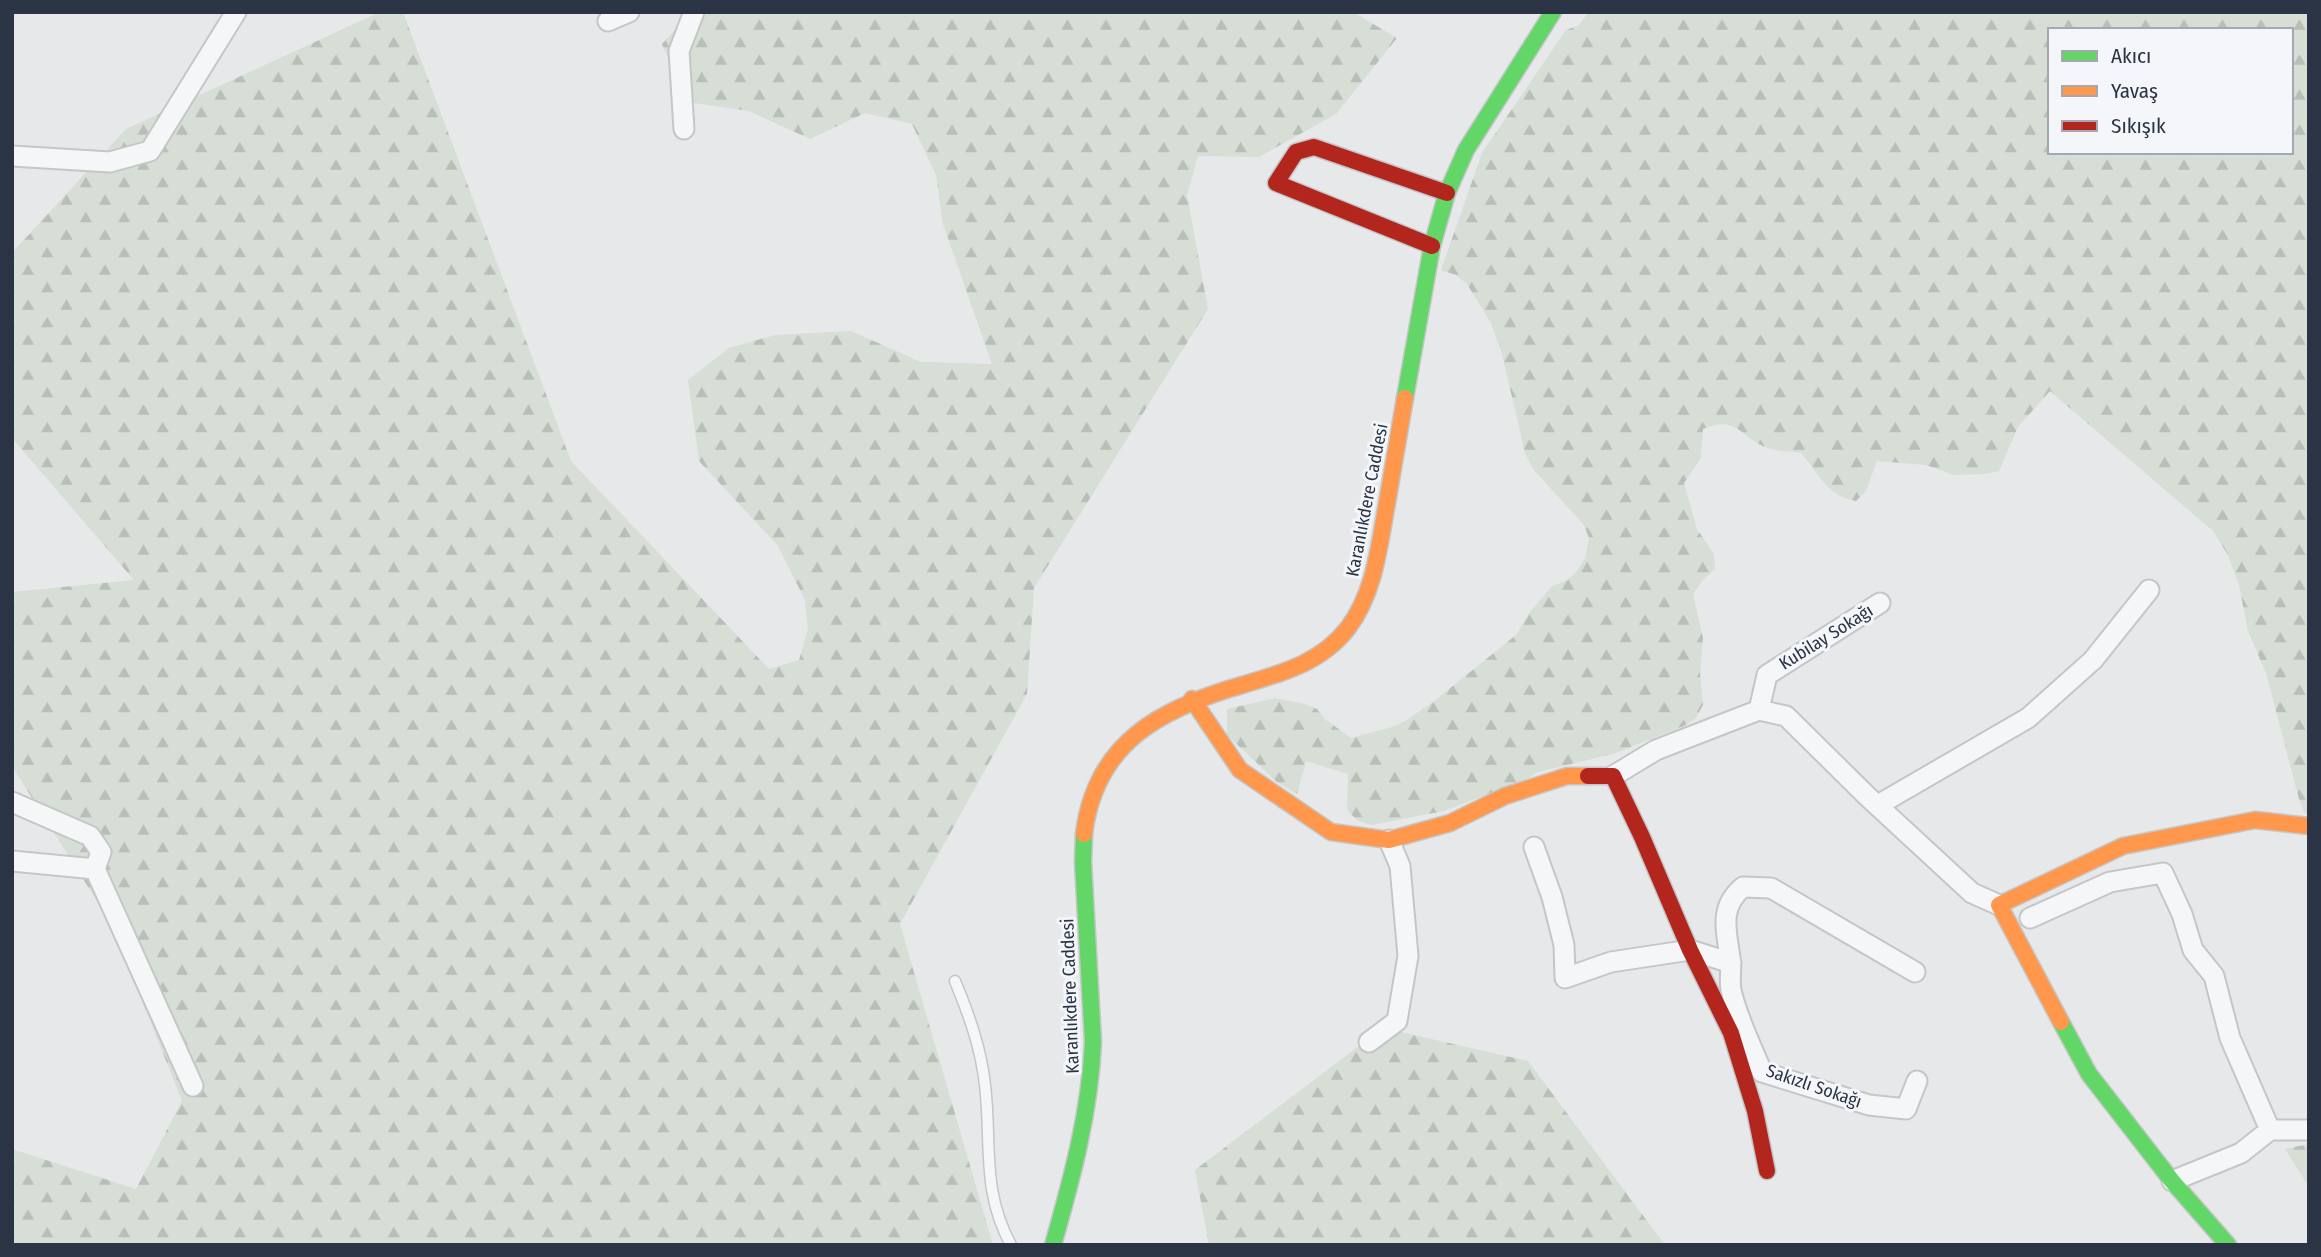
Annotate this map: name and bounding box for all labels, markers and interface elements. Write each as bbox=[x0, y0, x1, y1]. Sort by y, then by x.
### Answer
legend bbox=[2048, 28, 2293, 154]
text: Akıcı bbox=[2111, 43, 2151, 69]
text: Yavaş bbox=[2111, 78, 2158, 104]
text: Sıkışık bbox=[2111, 113, 2166, 139]
street label: Karanlıkdere Caddesi bbox=[1341, 422, 1393, 578]
street label: Kubilay Sokağı bbox=[1775, 599, 1877, 675]
street label: Karanlıkdere Caddesi bbox=[1056, 918, 1084, 1074]
street label: Sakızlı Sokağı bbox=[1763, 1059, 1865, 1113]

